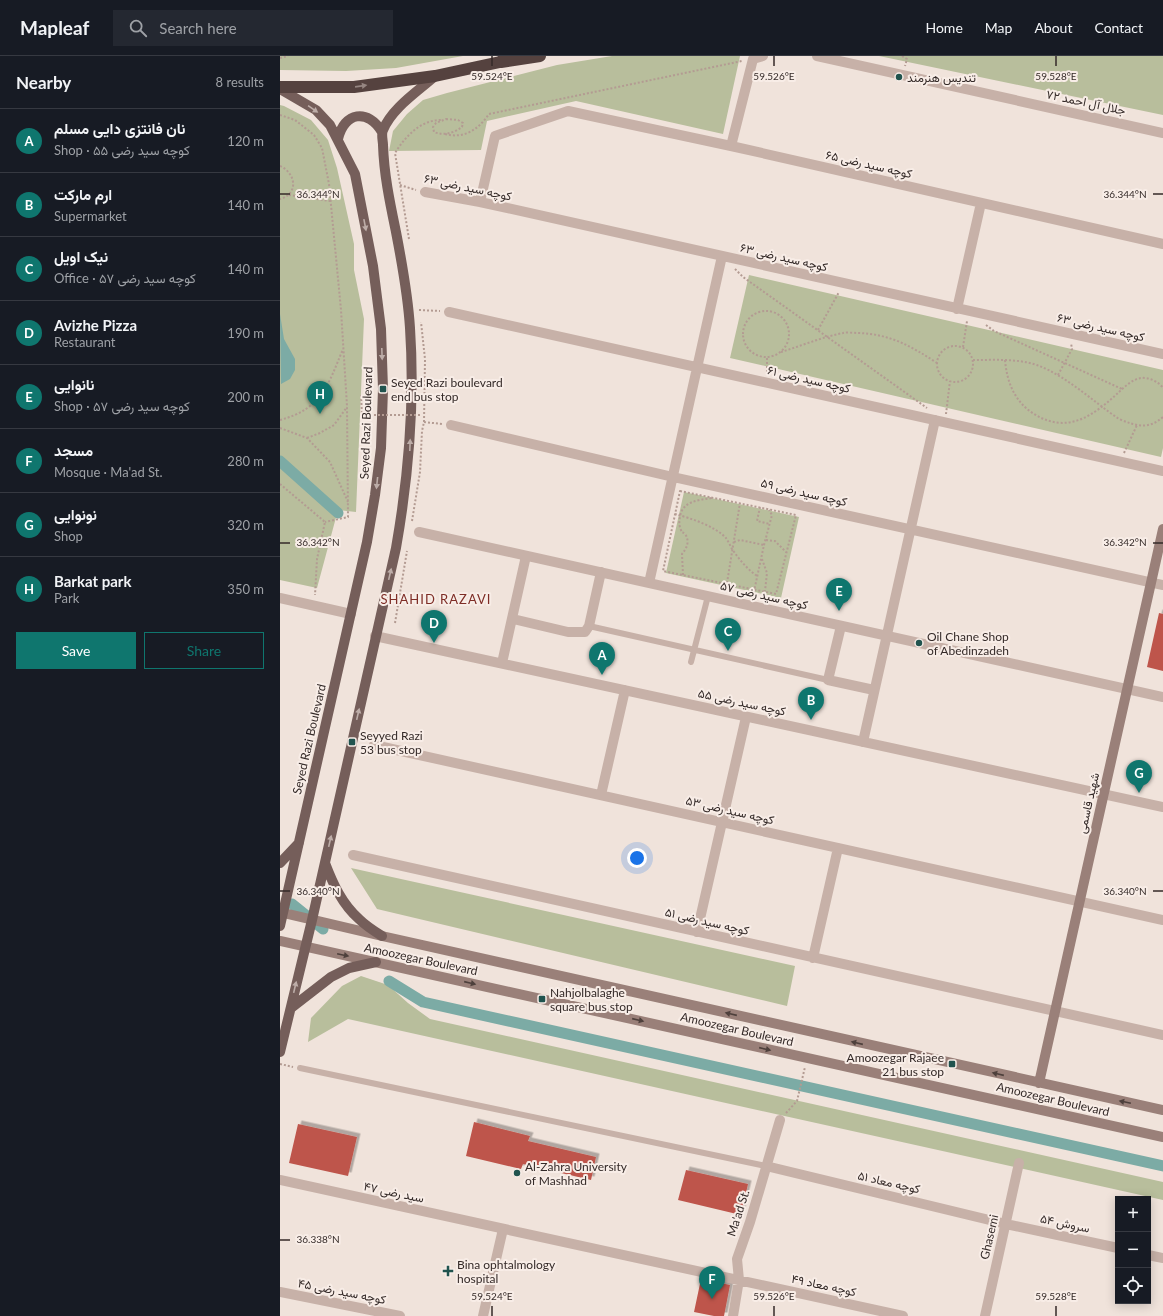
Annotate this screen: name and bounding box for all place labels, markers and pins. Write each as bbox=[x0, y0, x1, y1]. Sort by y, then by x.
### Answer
place label: تندیس هنرمند bbox=[907, 70, 976, 86]
marker: تندیس هنرمند bbox=[894, 72, 904, 82]
place label: Seyed Razi boulevard end bus stop bbox=[391, 375, 503, 404]
pin: H bbox=[307, 381, 333, 414]
marker: Seyed Razi boulevard end bus stop bbox=[378, 384, 388, 394]
pin: E bbox=[826, 578, 852, 611]
pin: D bbox=[421, 610, 447, 643]
pin: C bbox=[715, 618, 741, 651]
place label: Oil Chane Shop of Abedinzadeh bbox=[927, 629, 1009, 658]
marker: Oil Chane Shop of Abedinzadeh bbox=[914, 638, 924, 648]
pin: A bbox=[589, 642, 615, 675]
pin: B bbox=[798, 687, 824, 720]
place label: Seyyed Razi 53 bus stop bbox=[360, 728, 423, 757]
marker: Seyyed Razi 53 bus stop bbox=[347, 737, 357, 747]
pin: G bbox=[1126, 760, 1152, 793]
place label: Nahjolbalaghe square bus stop bbox=[550, 985, 633, 1014]
marker: Nahjolbalaghe square bus stop bbox=[537, 994, 547, 1004]
place label: Amoozegar Rajaee 21 bus stop bbox=[847, 1050, 944, 1079]
marker: Amoozegar Rajaee 21 bus stop bbox=[947, 1059, 957, 1069]
place label: Al-Zahra University of Mashhad bbox=[525, 1159, 628, 1188]
marker: Al-Zahra University of Mashhad bbox=[512, 1168, 522, 1178]
place label: Bina ophtalmology hospital bbox=[457, 1257, 556, 1286]
marker: Bina ophtalmology hospital bbox=[442, 1265, 454, 1277]
pin: F bbox=[699, 1266, 725, 1299]

